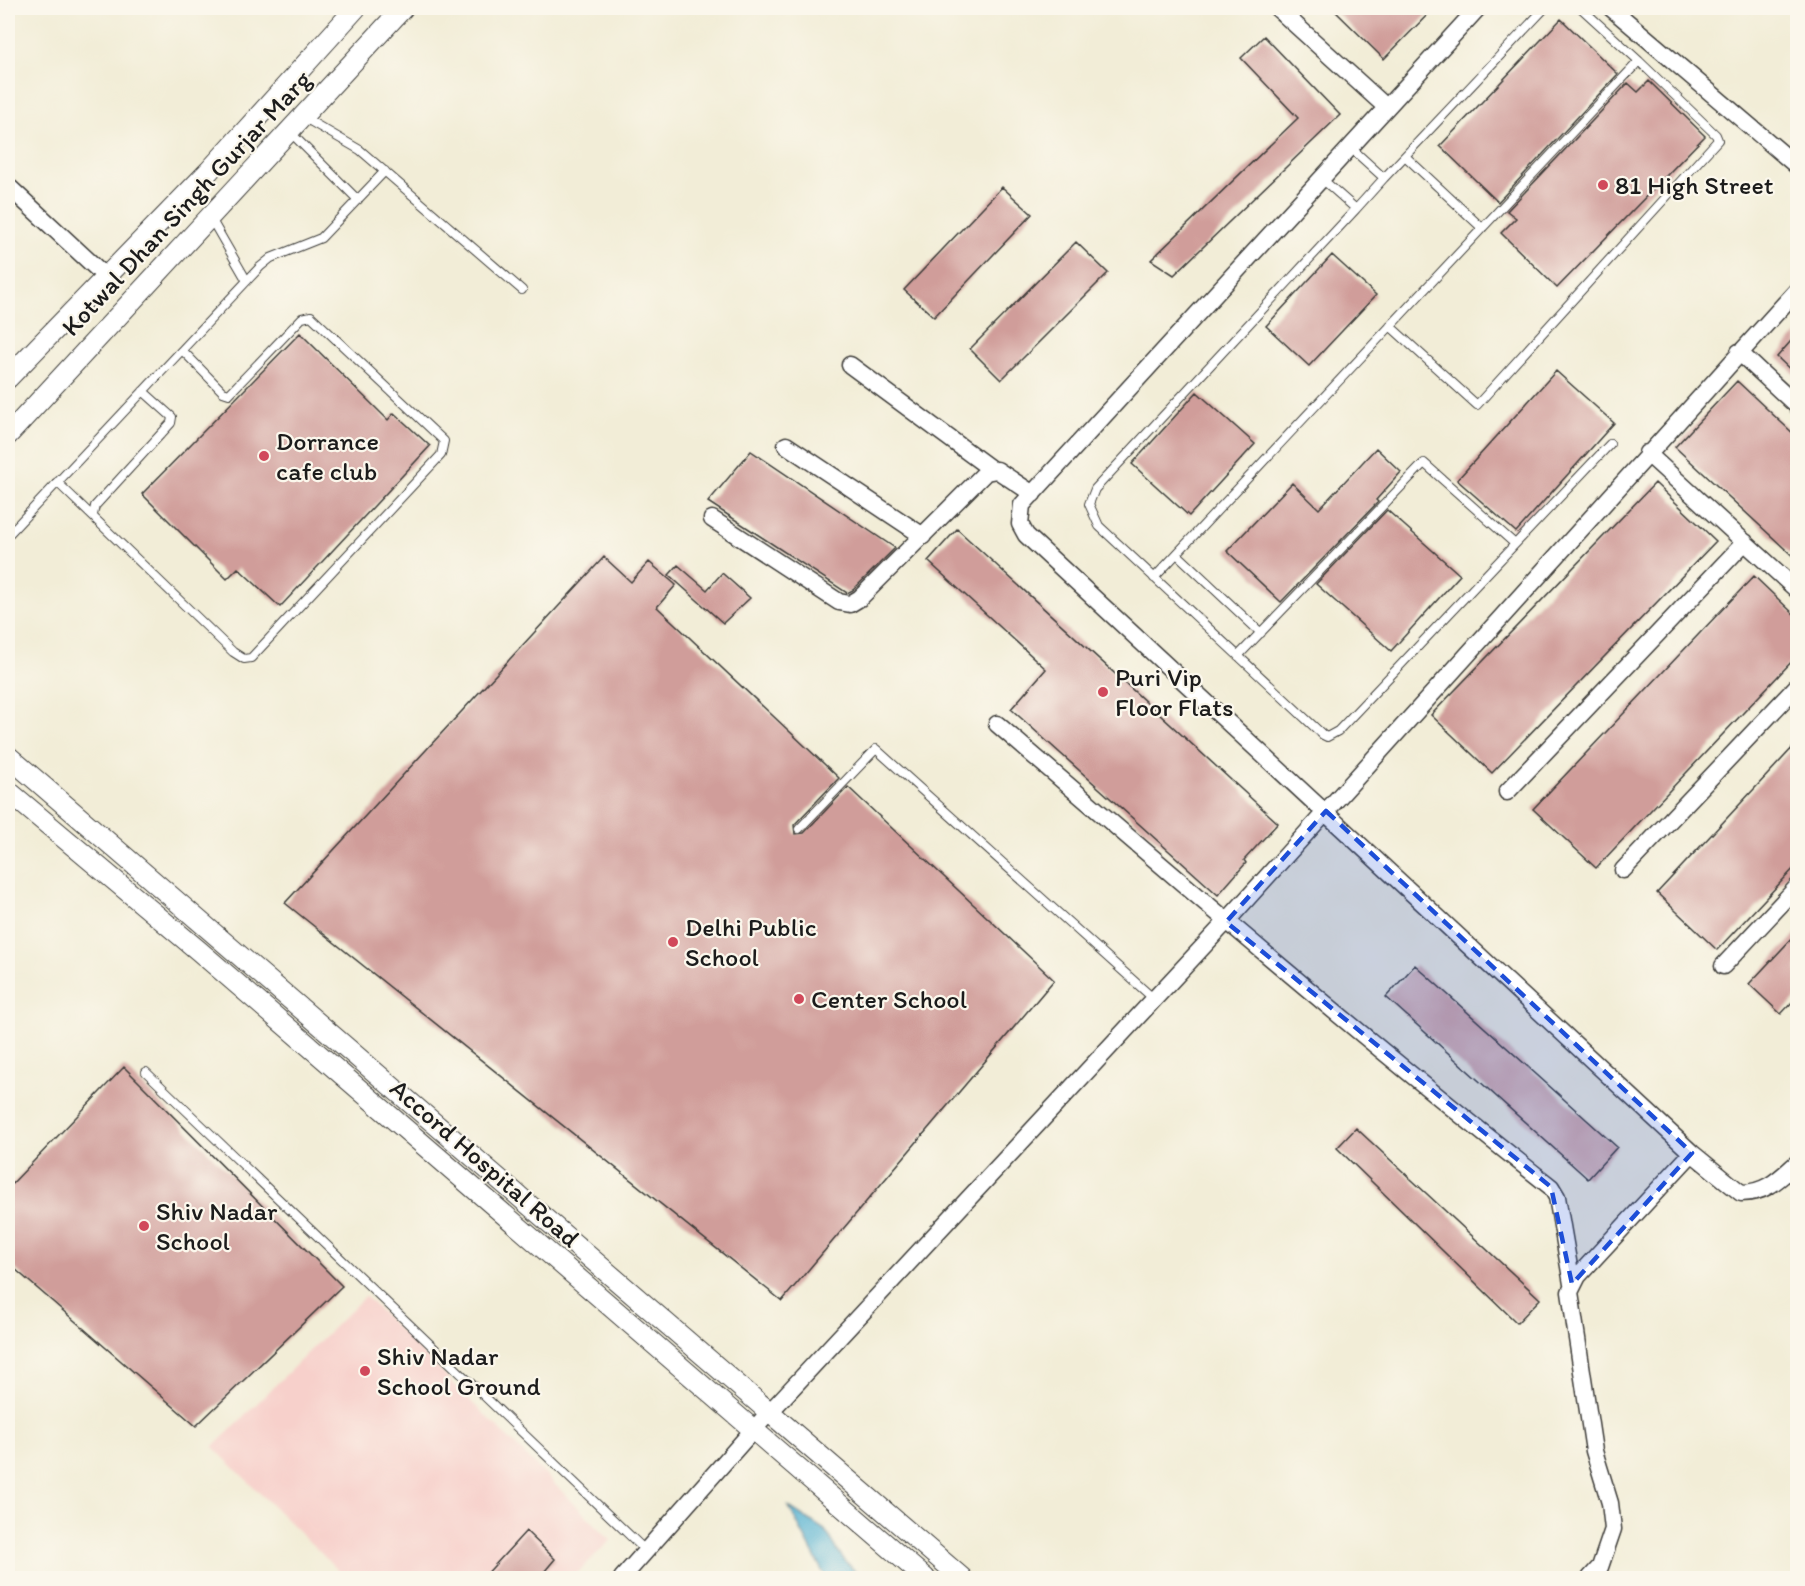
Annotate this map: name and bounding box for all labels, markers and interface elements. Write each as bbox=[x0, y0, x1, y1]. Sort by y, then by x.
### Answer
street label: Kotwal Dhan Singh Gurjar Marg bbox=[54, 63, 318, 343]
place label: 81 High Street bbox=[1615, 169, 1774, 201]
marker: 81 High Street bbox=[1596, 178, 1610, 192]
place label: Dorrance cafe club bbox=[276, 425, 379, 487]
marker: Dorrance cafe club bbox=[257, 449, 271, 463]
place label: Puri Vip Floor Flats bbox=[1115, 661, 1234, 723]
marker: Puri Vip Floor Flats bbox=[1096, 685, 1110, 699]
place label: Delhi Public School bbox=[685, 911, 817, 973]
marker: Delhi Public School bbox=[666, 935, 680, 949]
place label: Center School bbox=[811, 983, 967, 1015]
marker: Center School bbox=[792, 992, 806, 1006]
street label: Accord Hospital Road bbox=[384, 1072, 586, 1254]
place label: Shiv Nadar School bbox=[156, 1195, 278, 1257]
marker: Shiv Nadar School bbox=[137, 1219, 151, 1233]
place label: Shiv Nadar School Ground bbox=[377, 1340, 541, 1402]
marker: Shiv Nadar School Ground bbox=[358, 1364, 372, 1378]

